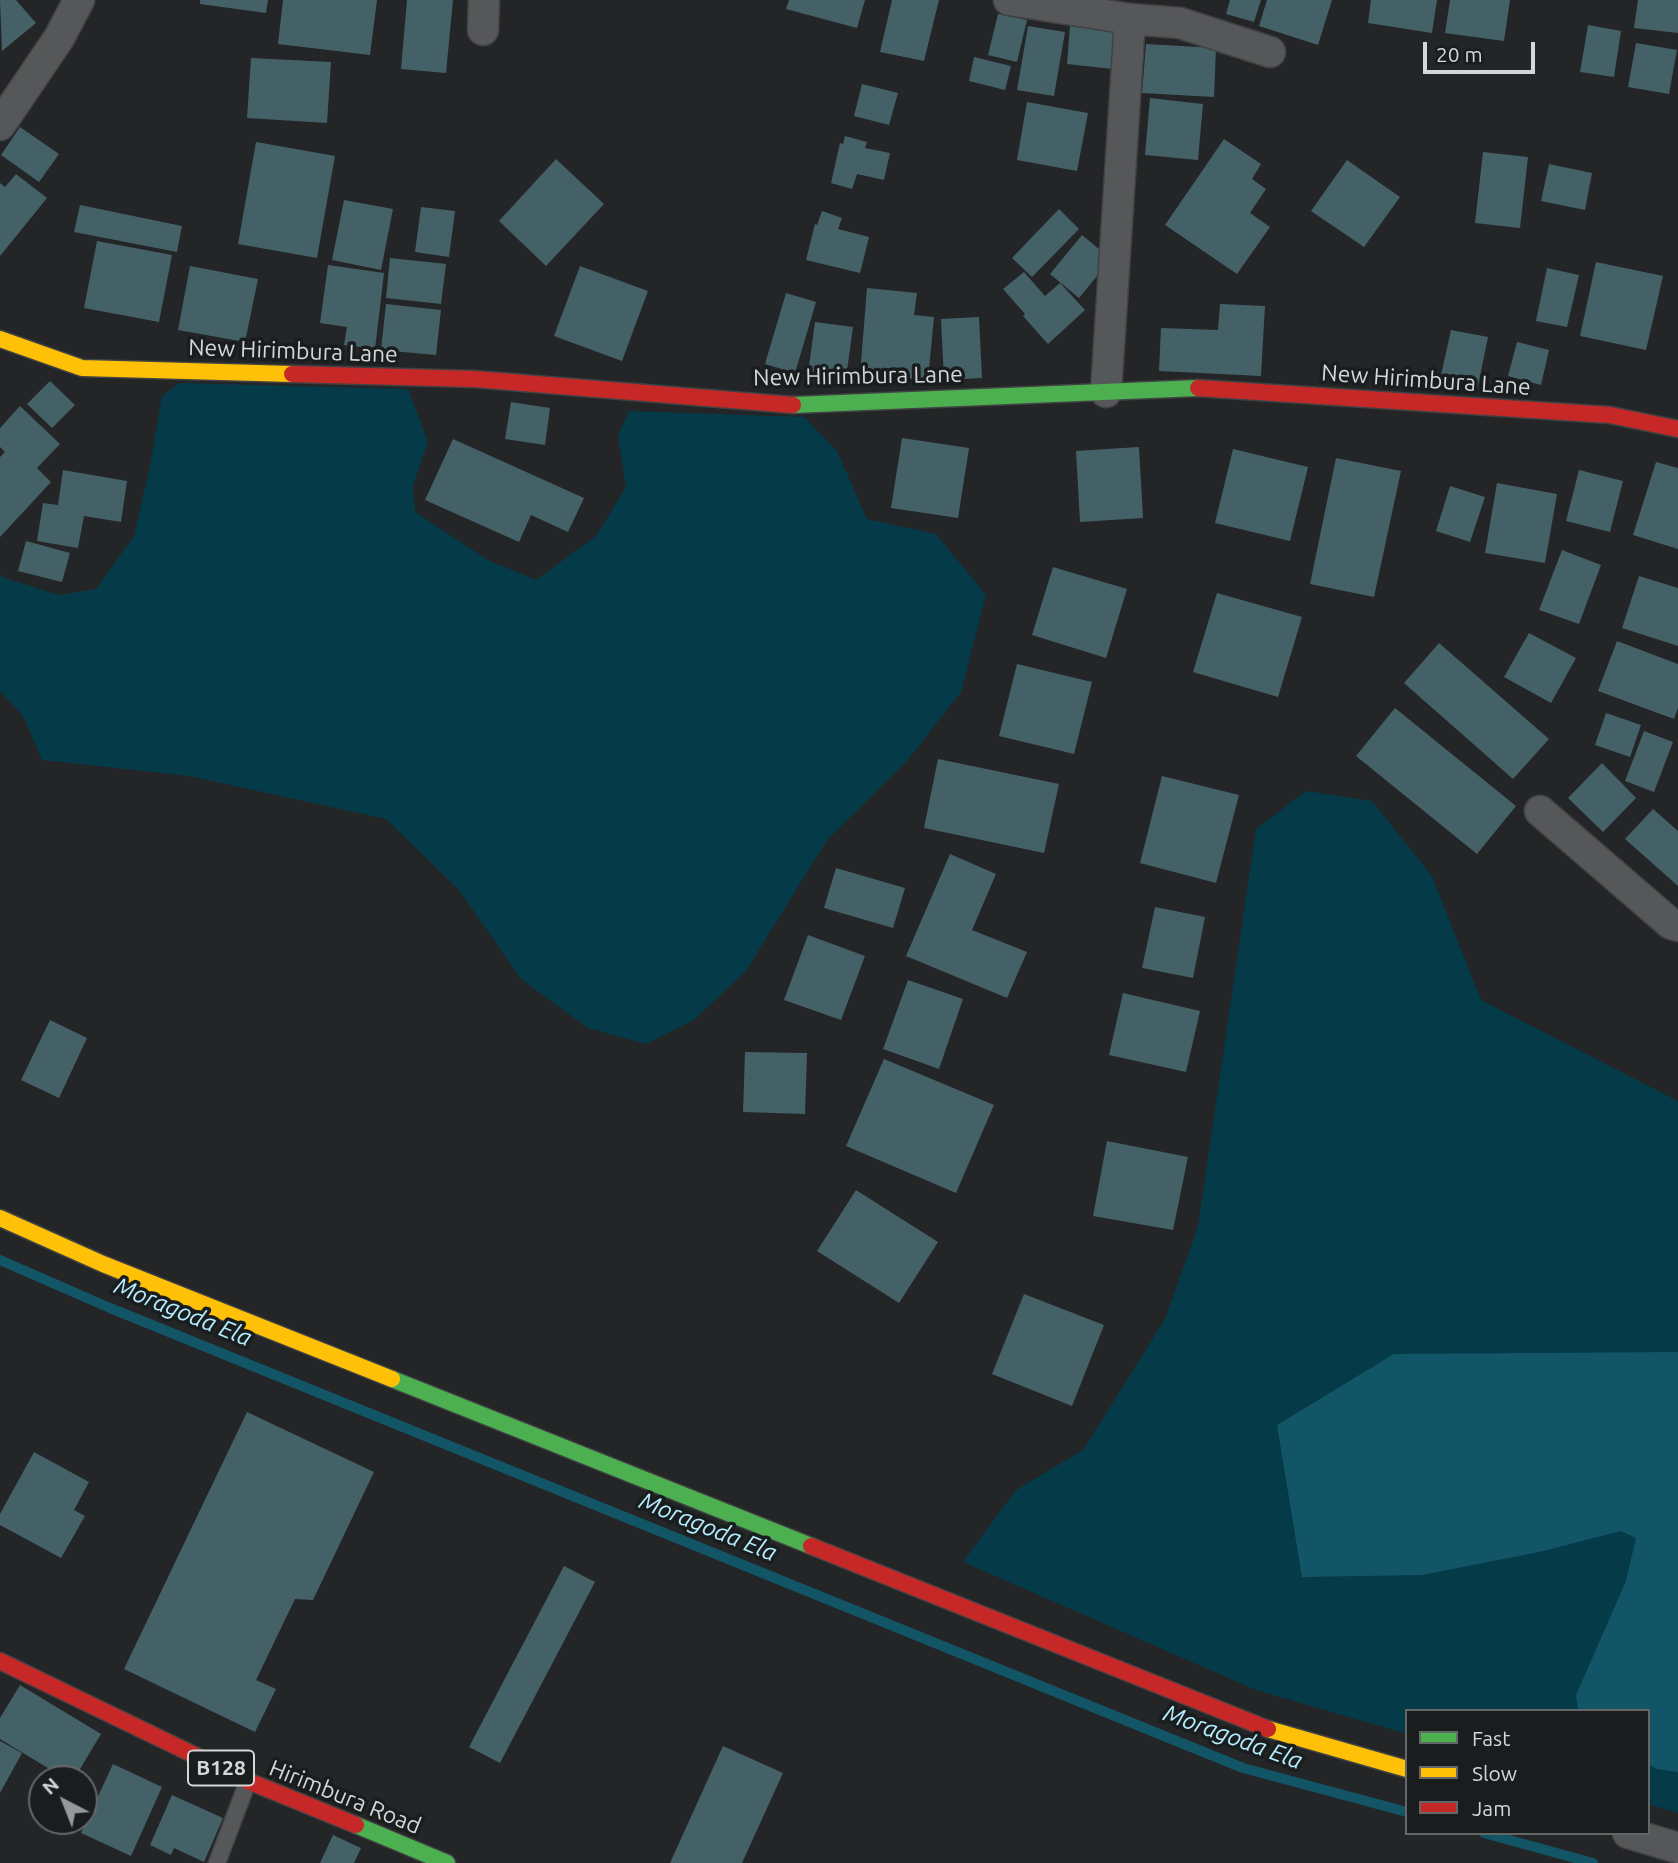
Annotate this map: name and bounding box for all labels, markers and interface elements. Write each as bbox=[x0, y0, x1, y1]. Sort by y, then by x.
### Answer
scale bar bbox=[1426, 28, 1538, 72]
text: 20 m bbox=[1436, 42, 1483, 66]
street label: New Hirimbura Lane bbox=[188, 334, 398, 368]
street label: New Hirimbura Lane bbox=[1320, 359, 1532, 401]
street label: New Hirimbura Lane bbox=[753, 360, 963, 392]
water label: Moragoda Ela bbox=[110, 1271, 256, 1353]
water label: Moragoda Ela bbox=[635, 1486, 781, 1568]
water label: Moragoda Ela bbox=[1160, 1699, 1306, 1775]
legend bbox=[1405, 1709, 1650, 1835]
text: Fast bbox=[1472, 1726, 1510, 1750]
road number: B128 bbox=[188, 1750, 254, 1786]
street label: Hirimbura Road bbox=[265, 1754, 425, 1840]
text: Slow bbox=[1472, 1761, 1517, 1785]
north arrow bbox=[28, 1765, 98, 1835]
text: N bbox=[38, 1773, 63, 1799]
text: Jam bbox=[1472, 1796, 1511, 1820]

